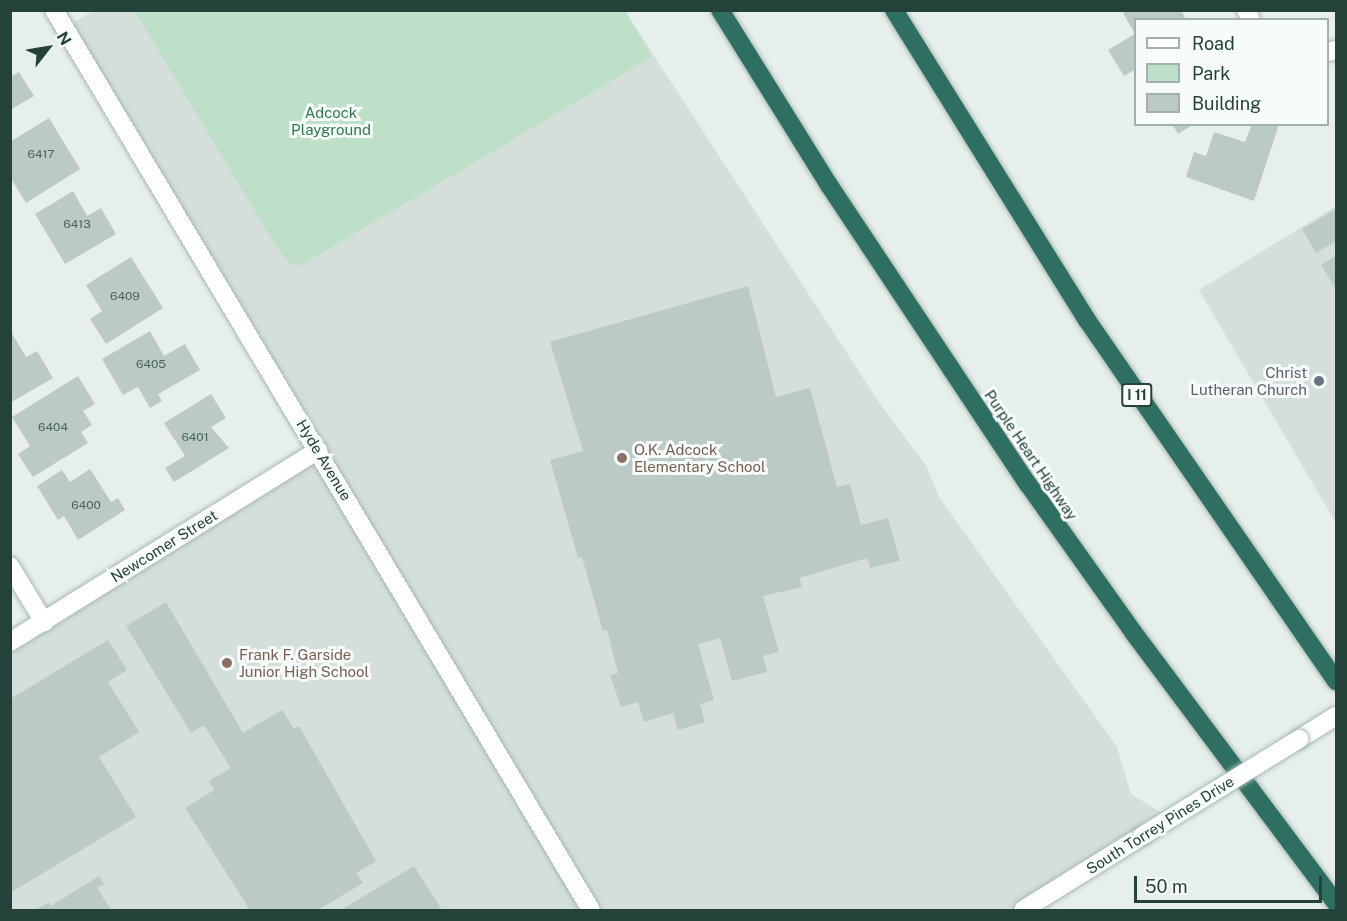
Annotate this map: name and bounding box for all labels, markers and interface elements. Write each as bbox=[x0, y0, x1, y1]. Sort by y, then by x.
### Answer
north arrow bbox=[18, 18, 78, 78]
legend bbox=[1134, 18, 1329, 126]
text: N bbox=[52, 28, 75, 49]
text: Road bbox=[1192, 33, 1235, 54]
text: Park bbox=[1192, 63, 1230, 84]
text: Building bbox=[1192, 93, 1261, 114]
park label: Adcock Playground bbox=[291, 103, 371, 138]
house number: 6417 bbox=[27, 148, 55, 162]
house number: 6413 bbox=[63, 218, 91, 232]
house number: 6409 bbox=[110, 290, 140, 304]
house number: 6405 bbox=[136, 358, 166, 372]
place label: Christ Lutheran Church bbox=[1190, 363, 1307, 398]
marker: Christ Lutheran Church bbox=[1312, 374, 1326, 388]
road number: I 11 bbox=[1120, 384, 1154, 406]
street label: Purple Heart Highway bbox=[981, 386, 1081, 524]
street label: Hyde Avenue bbox=[293, 416, 355, 504]
house number: 6404 bbox=[38, 421, 68, 435]
house number: 6401 bbox=[181, 431, 209, 445]
place label: O.K. Adcock Elementary School bbox=[634, 440, 766, 475]
marker: O.K. Adcock Elementary School bbox=[615, 451, 629, 465]
house number: 6400 bbox=[71, 499, 101, 513]
street label: Newcomer Street bbox=[107, 506, 221, 586]
place label: Frank F. Garside Junior High School bbox=[239, 645, 369, 680]
marker: Frank F. Garside Junior High School bbox=[220, 656, 234, 670]
street label: South Torrey Pines Drive bbox=[1083, 772, 1237, 878]
scale bar bbox=[1137, 864, 1324, 902]
text: 50 m bbox=[1145, 876, 1188, 897]

